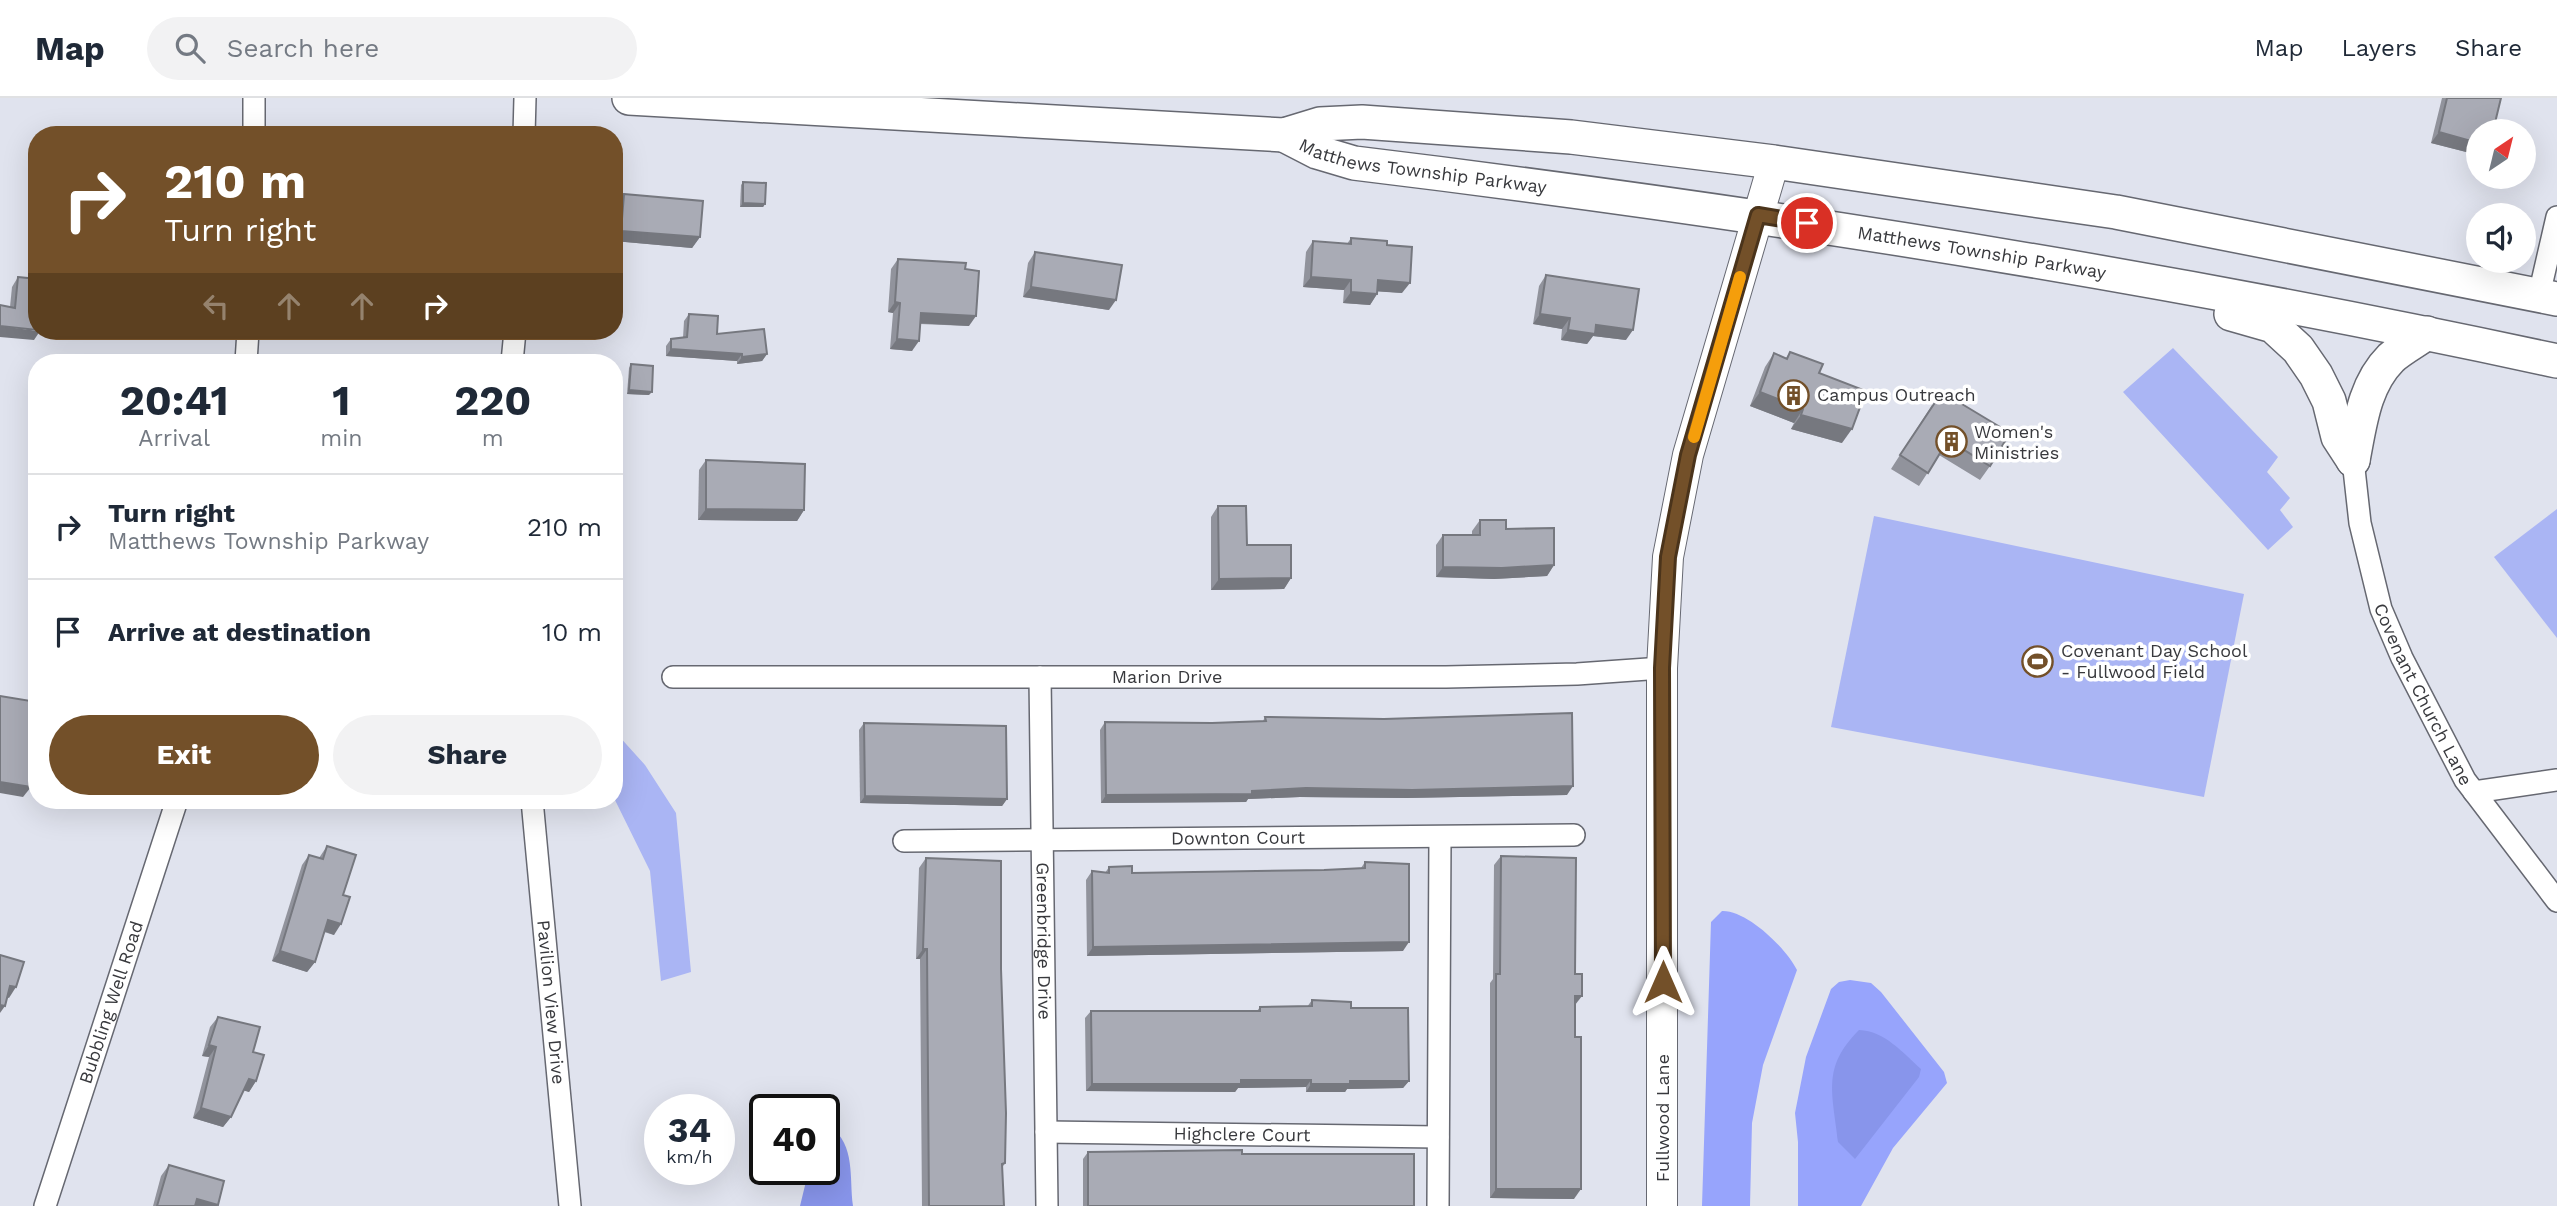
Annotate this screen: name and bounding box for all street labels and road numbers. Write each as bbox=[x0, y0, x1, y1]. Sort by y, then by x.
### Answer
street label: Matthews Township Parkway bbox=[1296, 134, 1549, 197]
street label: Matthews Township Parkway bbox=[1856, 221, 2109, 283]
street label: Covenant Church Lane bbox=[2370, 600, 2477, 789]
street label: Marion Drive bbox=[1112, 666, 1222, 687]
street label: Downton Court bbox=[1171, 826, 1305, 849]
street label: Greenbridge Drive bbox=[1032, 862, 1056, 1020]
street label: Bubbling Well Road bbox=[74, 918, 147, 1086]
street label: Pavilion View Drive bbox=[533, 919, 570, 1085]
street label: Fullwood Lane bbox=[1652, 1054, 1673, 1182]
street label: Highclere Court bbox=[1173, 1123, 1311, 1145]

